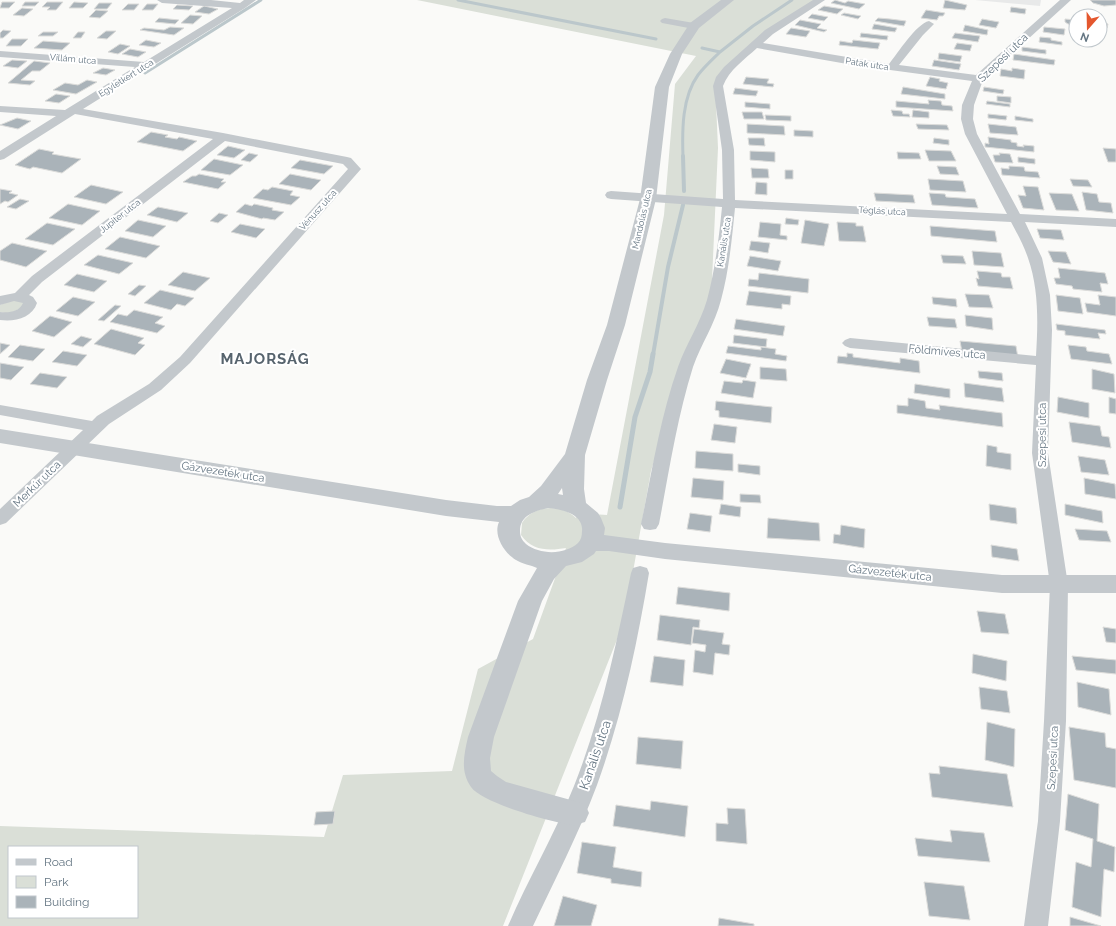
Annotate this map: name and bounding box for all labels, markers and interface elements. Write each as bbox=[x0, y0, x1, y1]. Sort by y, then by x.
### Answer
north arrow bbox=[1068, 8, 1108, 48]
text: N bbox=[1079, 29, 1091, 44]
street label: Szepesi utca bbox=[975, 31, 1031, 85]
street label: Villám utca bbox=[49, 52, 97, 66]
street label: Patak utca bbox=[845, 56, 889, 72]
street label: Egyletkert utca bbox=[97, 57, 155, 99]
street label: Vénusz utca bbox=[297, 188, 339, 232]
street label: Mandolás utca bbox=[630, 188, 654, 250]
street label: Jupiter utca bbox=[98, 197, 142, 235]
street label: Téglás utca bbox=[858, 205, 906, 217]
street label: Kanális utca bbox=[715, 216, 733, 267]
street label: Földmíves utca bbox=[908, 342, 986, 362]
district label: MAJORSÁG bbox=[220, 350, 310, 368]
street label: Szepesi utca bbox=[1036, 403, 1049, 467]
street label: Merkúr utca bbox=[11, 458, 63, 510]
street label: Gázvezeték utca bbox=[181, 459, 265, 485]
street label: Gázvezeték utca bbox=[848, 562, 932, 584]
street label: Kanális utca bbox=[576, 718, 614, 792]
street label: Szepesi utca bbox=[1045, 726, 1061, 790]
legend bbox=[8, 846, 138, 918]
text: Road bbox=[44, 855, 73, 869]
text: Park bbox=[44, 875, 69, 889]
text: Building bbox=[44, 895, 90, 909]

